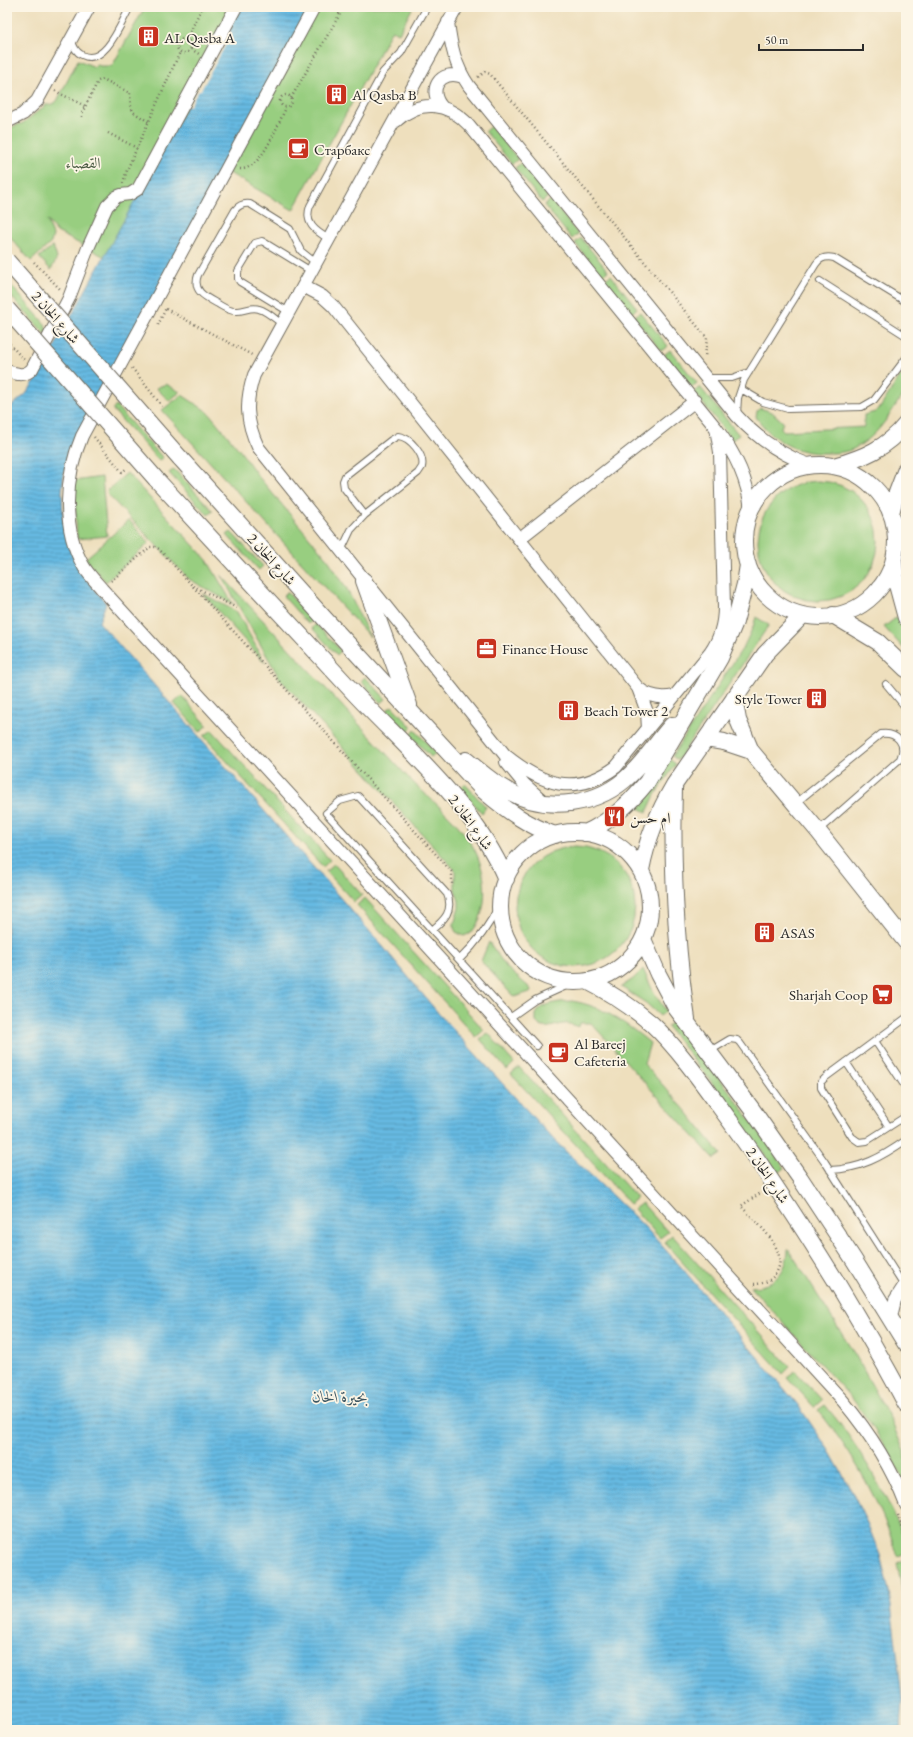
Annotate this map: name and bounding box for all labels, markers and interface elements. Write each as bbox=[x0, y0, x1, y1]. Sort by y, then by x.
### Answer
building icon: AL Qasba A bbox=[135, 24, 161, 50]
scale bar bbox=[759, 26, 863, 52]
place label: AL Qasba A bbox=[163, 28, 236, 47]
text: 50 m bbox=[765, 32, 789, 48]
building icon: Al Qasba B bbox=[323, 81, 349, 107]
place label: Al Qasba B bbox=[351, 85, 417, 104]
cafe icon: Старбакс bbox=[285, 136, 311, 162]
place label: Старбакс bbox=[314, 140, 370, 159]
park label: القصباء bbox=[65, 153, 101, 172]
street label: شارع الخان 2 bbox=[25, 287, 84, 350]
street label: شارع الخان 2 bbox=[241, 529, 300, 592]
office icon: Finance House bbox=[473, 635, 499, 661]
place label: Finance House bbox=[502, 639, 588, 658]
building icon: Style Tower bbox=[804, 685, 830, 711]
place label: Style Tower bbox=[735, 689, 802, 708]
building icon: Beach Tower 2 bbox=[555, 697, 581, 723]
place label: Beach Tower 2 bbox=[584, 701, 669, 720]
street label: شارع الخان 2 bbox=[441, 791, 497, 856]
restaurant icon: ام حسن bbox=[601, 804, 627, 830]
place label: ام حسن bbox=[630, 808, 671, 831]
building icon: ASAS bbox=[751, 919, 777, 945]
place label: ASAS bbox=[779, 923, 815, 942]
supermarket icon: Sharjah Coop bbox=[870, 981, 896, 1007]
place label: Sharjah Coop bbox=[789, 985, 868, 1004]
place label: Al Bareej Cafeteria bbox=[573, 1034, 626, 1070]
cafe icon: Al Bareej Cafeteria bbox=[546, 1039, 572, 1065]
street label: شارع الخان 2 bbox=[739, 1143, 794, 1209]
water label: بحيرة الخان bbox=[312, 1386, 368, 1407]

